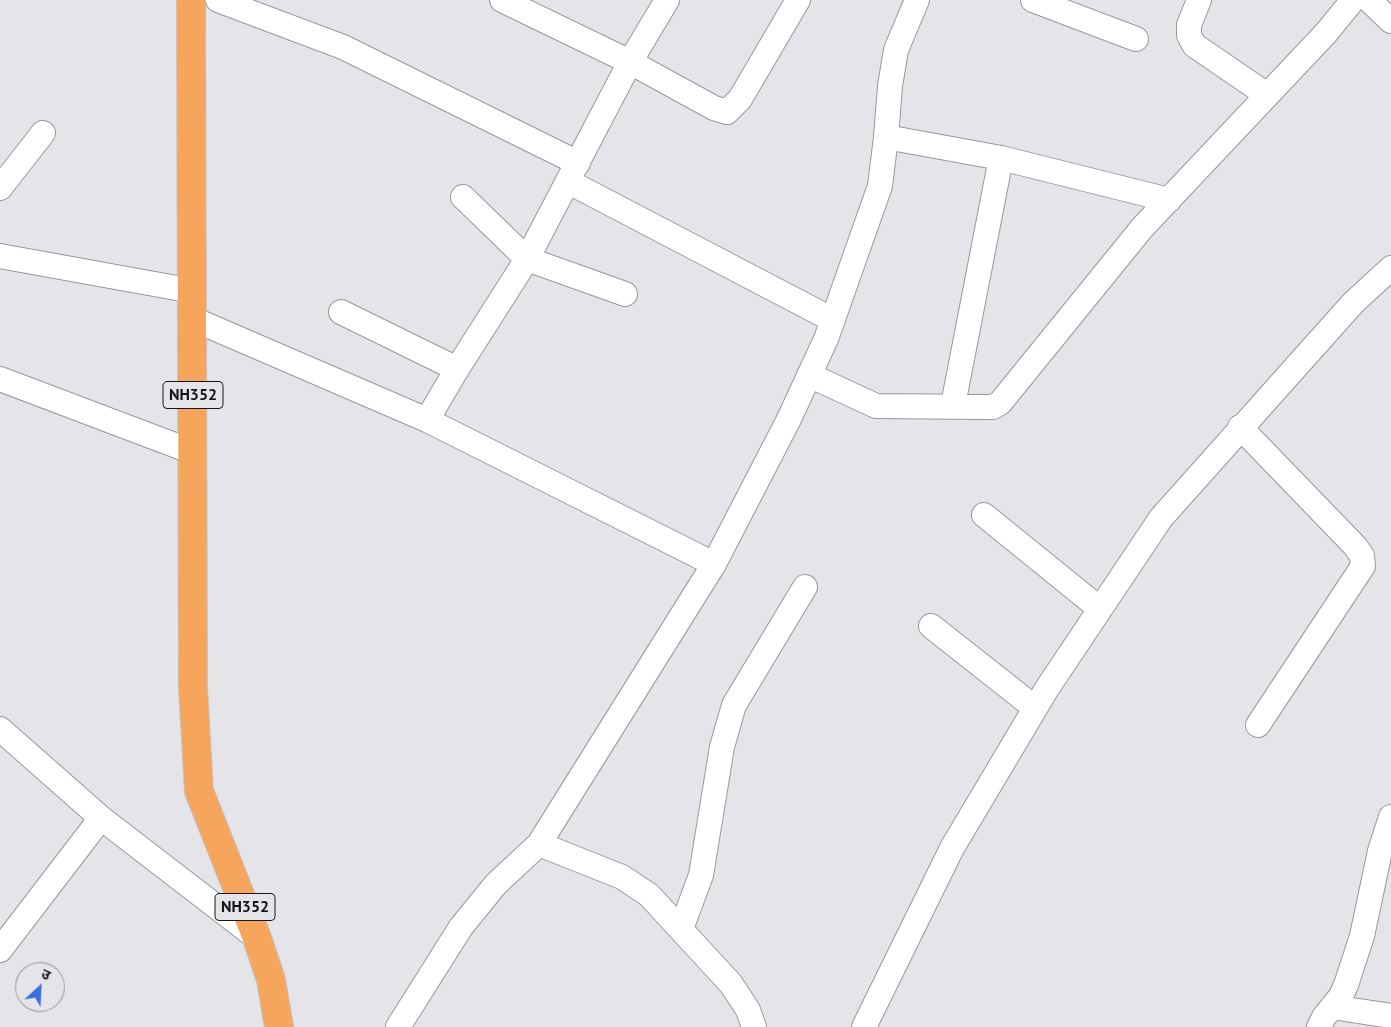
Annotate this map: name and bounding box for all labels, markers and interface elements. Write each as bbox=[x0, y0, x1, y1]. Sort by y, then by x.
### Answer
road number: NH352 bbox=[163, 382, 223, 408]
road number: NH352 bbox=[215, 894, 275, 920]
north arrow bbox=[15, 962, 65, 1012]
text: उ bbox=[38, 964, 53, 984]

